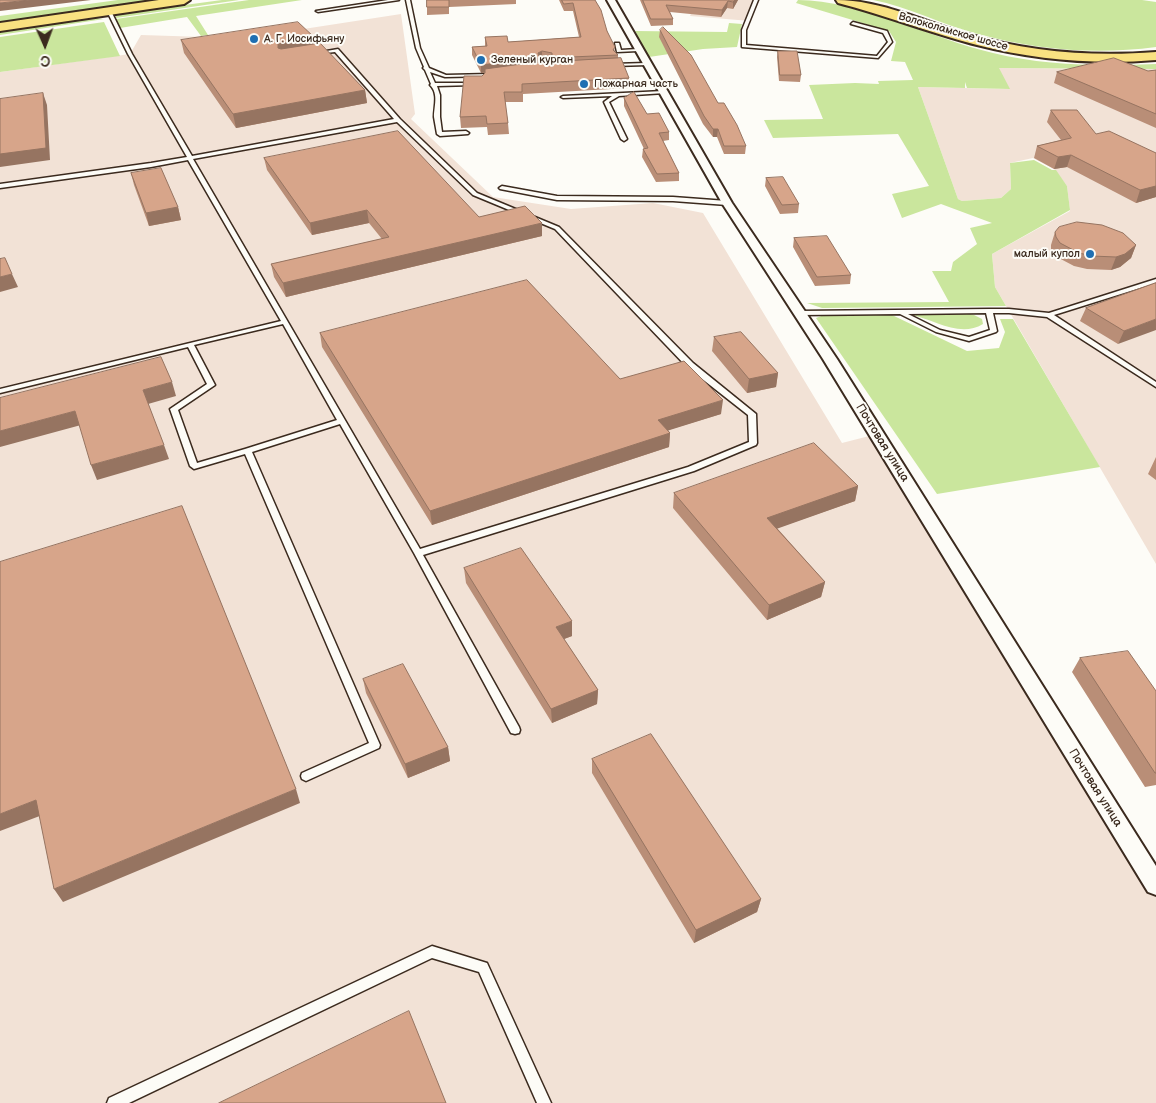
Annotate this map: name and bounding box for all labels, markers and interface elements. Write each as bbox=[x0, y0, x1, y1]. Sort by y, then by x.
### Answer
street label: Волоколамское шоссе bbox=[897, 10, 1009, 54]
north arrow bbox=[20, 20, 70, 70]
place label: А. Г. Иосифьяну bbox=[264, 32, 344, 46]
marker: А. Г. Иосифьяну bbox=[248, 33, 260, 45]
text: С bbox=[40, 52, 51, 69]
place label: Зеленый курган bbox=[491, 53, 573, 67]
marker: Зеленый курган bbox=[475, 54, 487, 66]
place label: Пожарная часть bbox=[594, 77, 678, 91]
marker: Пожарная часть bbox=[578, 78, 590, 90]
place label: малый купол bbox=[1014, 247, 1080, 261]
marker: малый купол bbox=[1084, 248, 1096, 260]
street label: Почтовая улица bbox=[852, 401, 912, 485]
street label: Почтовая улица bbox=[1065, 746, 1125, 830]

